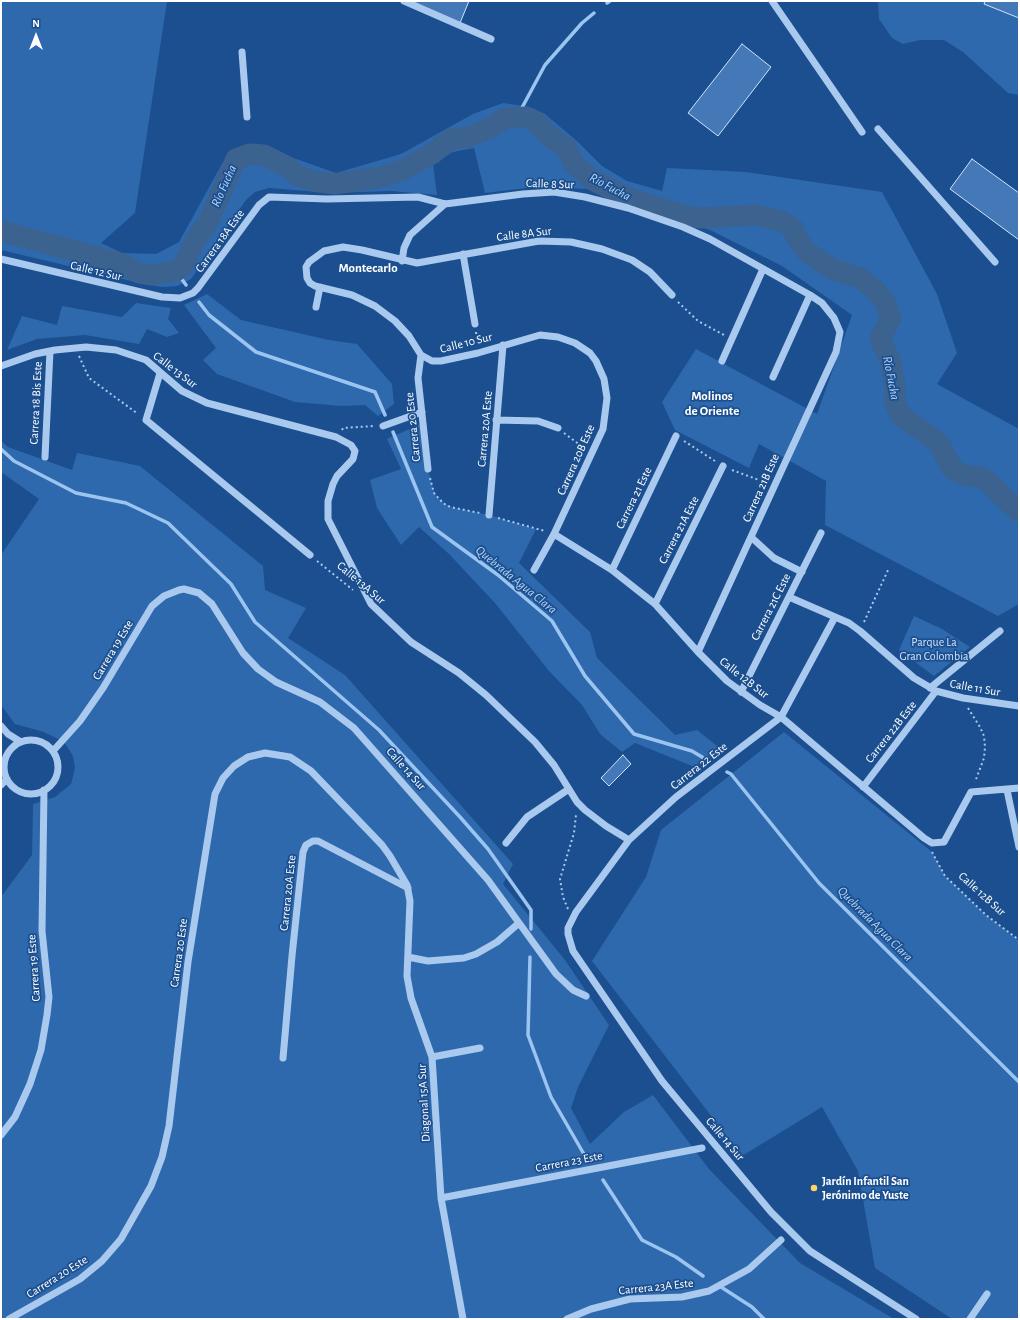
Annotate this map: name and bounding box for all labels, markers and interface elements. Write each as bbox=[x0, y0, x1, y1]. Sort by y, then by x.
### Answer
north arrow bbox=[16, 16, 56, 56]
text: N bbox=[32, 18, 40, 29]
water label: Río Fucha bbox=[208, 163, 240, 209]
water label: Río Fucha bbox=[587, 170, 633, 204]
street label: Calle 8 Sur bbox=[526, 176, 574, 192]
street label: Carrera 18A Este bbox=[192, 207, 248, 275]
street label: Calle 8A Sur bbox=[496, 223, 552, 245]
street label: Calle 12 Sur bbox=[69, 258, 123, 284]
district label: Montecarlo bbox=[338, 260, 398, 276]
street label: Calle 10 Sur bbox=[438, 330, 494, 356]
street label: Calle 13 Sur bbox=[150, 349, 200, 391]
water label: Río Fucha bbox=[879, 355, 903, 401]
street label: Carrera 18 Bis Este bbox=[27, 361, 45, 445]
district label: Molinos de Oriente bbox=[685, 388, 739, 419]
street label: Carrera 20A Este bbox=[475, 390, 495, 468]
street label: Carrera 20 Este bbox=[402, 392, 424, 462]
street label: Carrera 20B Este bbox=[554, 422, 598, 498]
street label: Carrera 21B Este bbox=[739, 451, 783, 525]
street label: Carrera 21 Este bbox=[613, 465, 655, 531]
street label: Carrera 21A Este bbox=[656, 494, 702, 566]
water label: Quebrada Agua Clara bbox=[472, 543, 560, 617]
street label: Calle 13A Sur bbox=[334, 559, 388, 607]
street label: Carrera 21C Este bbox=[748, 571, 794, 643]
street label: Carrera 19 Este bbox=[89, 617, 137, 683]
park label: Parque La Gran Colombia bbox=[899, 635, 969, 663]
street label: Calle 12B Sur bbox=[716, 654, 772, 702]
street label: Calle 11 Sur bbox=[949, 676, 1001, 700]
street label: Carrera 22B Este bbox=[862, 698, 920, 766]
street label: Carrera 22 Este bbox=[668, 739, 730, 793]
street label: Calle 14 Sur bbox=[383, 745, 429, 793]
street label: Carrera 20A Este bbox=[277, 854, 299, 932]
street label: Calle 12B Sur bbox=[955, 869, 1009, 919]
water label: Quebrada Agua Clara bbox=[834, 883, 916, 965]
street label: Carrera 20 Este bbox=[167, 918, 191, 988]
street label: Carrera 19 Este bbox=[24, 934, 44, 1002]
street label: Diagonal 15A Sur bbox=[415, 1064, 433, 1142]
street label: Calle 14 Sur bbox=[703, 1114, 747, 1164]
street label: Carrera 23 Este bbox=[534, 1148, 604, 1176]
place label: Jardín Infantil San Jerónimo de Yuste bbox=[822, 1174, 909, 1202]
marker: Jardín Infantil San Jerónimo de Yuste bbox=[809, 1183, 819, 1193]
street label: Carrera 20 Este bbox=[24, 1253, 90, 1301]
street label: Carrera 23A Este bbox=[618, 1276, 694, 1298]

